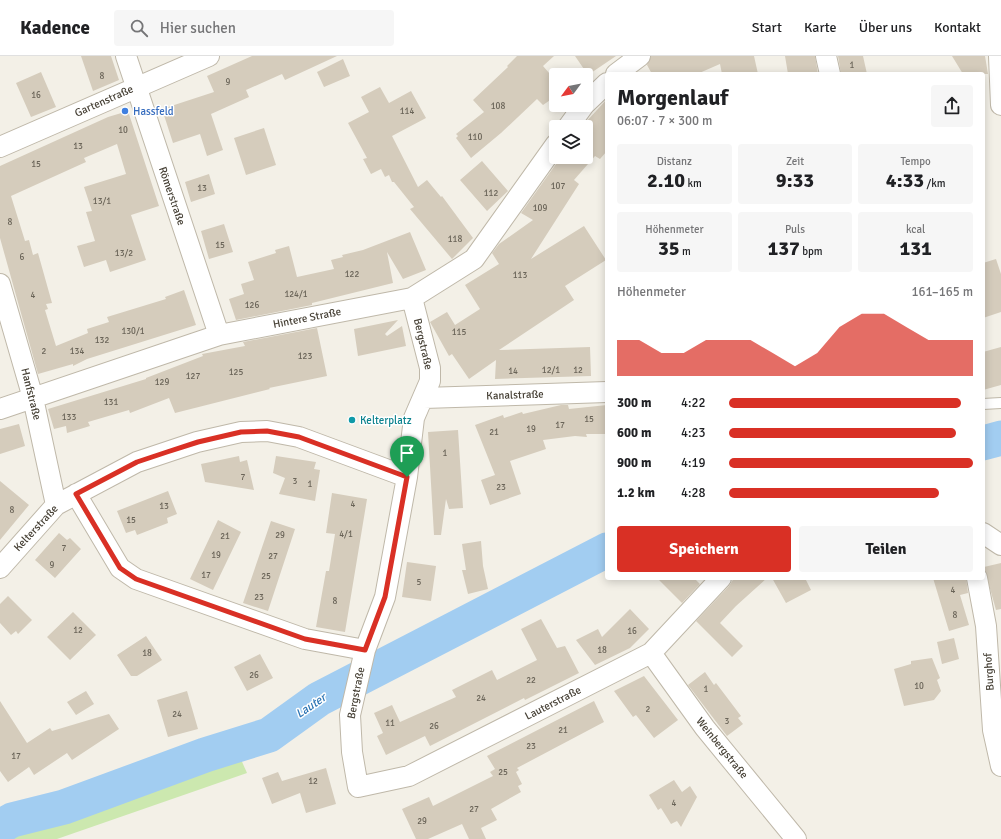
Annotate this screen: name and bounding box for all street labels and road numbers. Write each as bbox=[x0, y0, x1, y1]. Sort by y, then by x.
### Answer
street label: Gartenstraße bbox=[73, 82, 135, 120]
street label: Römerstraße bbox=[156, 165, 188, 227]
street label: Hintere Straße bbox=[272, 305, 342, 331]
street label: Bergstraße bbox=[411, 317, 435, 371]
street label: Hanfstraße bbox=[18, 367, 44, 421]
street label: Kanalstraße bbox=[486, 387, 544, 403]
street label: Kelterstraße bbox=[11, 502, 61, 554]
street label: Burghof bbox=[981, 651, 997, 691]
street label: Bergstraße bbox=[345, 666, 367, 720]
street label: Lauterstraße bbox=[523, 683, 583, 723]
street label: Weinbergstraße bbox=[693, 715, 751, 781]

